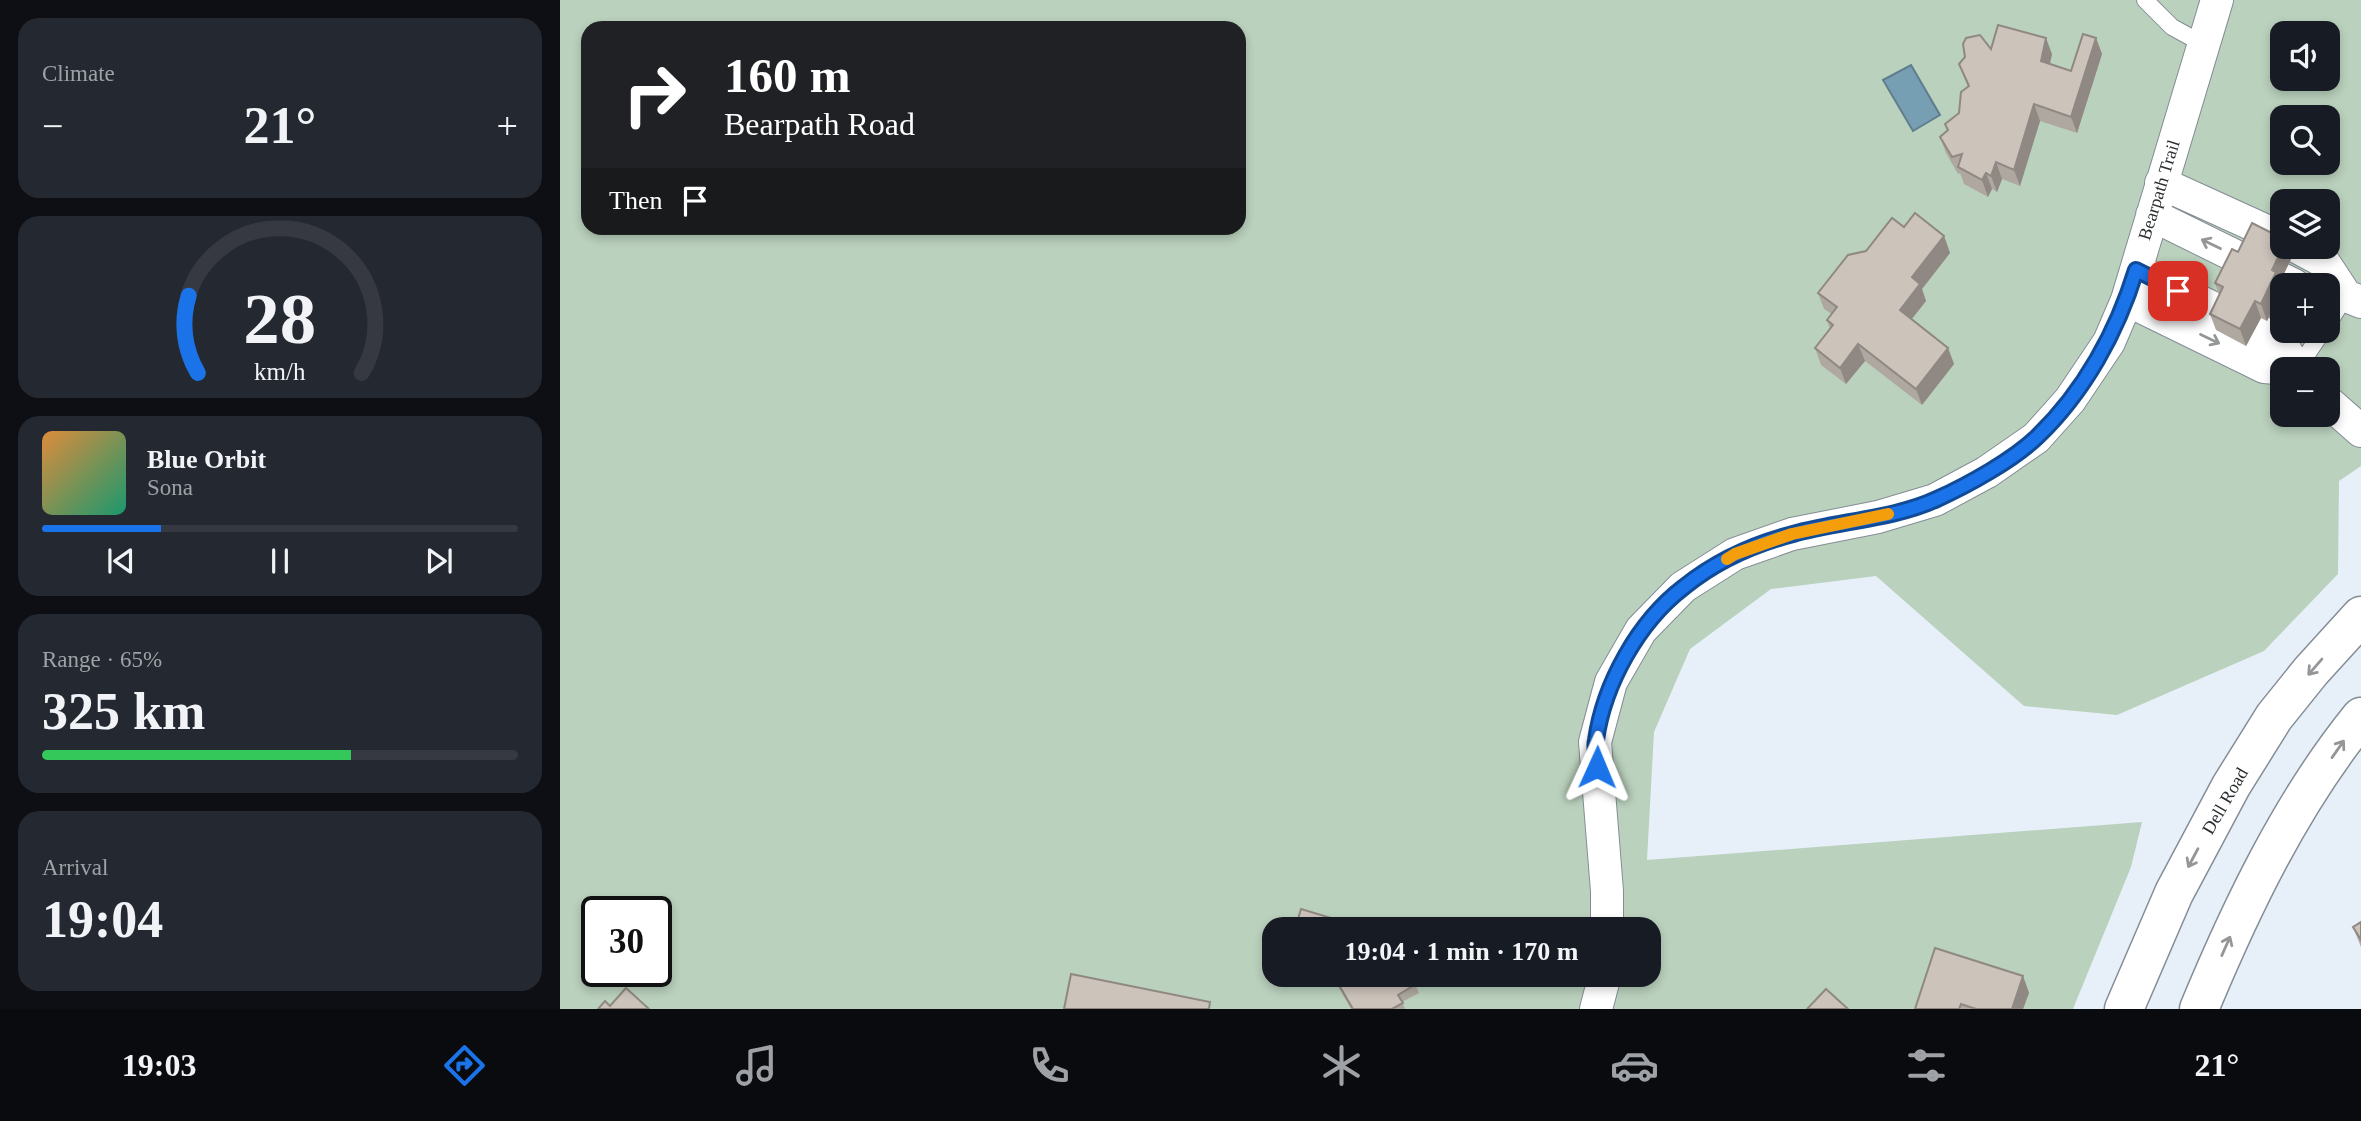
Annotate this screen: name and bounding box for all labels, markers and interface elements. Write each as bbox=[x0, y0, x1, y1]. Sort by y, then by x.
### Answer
map controls bbox=[2270, 21, 2340, 427]
button: sound bbox=[2270, 21, 2340, 91]
text: 160 m bbox=[724, 48, 851, 103]
icon: right bbox=[609, 49, 700, 140]
text: Climate bbox=[42, 61, 115, 86]
text: 21° bbox=[244, 97, 316, 154]
text: − bbox=[42, 105, 63, 147]
text: + bbox=[497, 105, 518, 147]
button: search bbox=[2270, 105, 2340, 175]
text: Bearpath Road bbox=[724, 106, 915, 142]
street label: Bearpath Trail bbox=[2134, 138, 2184, 242]
icon: arrive bbox=[676, 182, 714, 220]
text: Then bbox=[609, 186, 662, 215]
button: layers bbox=[2270, 189, 2340, 259]
one-way arrow bbox=[2201, 236, 2222, 250]
pin bbox=[2148, 261, 2208, 321]
icon: arrive bbox=[2159, 272, 2197, 310]
button: + bbox=[2270, 273, 2340, 343]
text: 28 bbox=[244, 278, 316, 359]
one-way arrow bbox=[2199, 333, 2220, 347]
button: − bbox=[2270, 357, 2340, 427]
text: km/h bbox=[254, 358, 306, 385]
text: Blue Orbit bbox=[147, 445, 266, 474]
text: Sona bbox=[147, 475, 193, 500]
icon: previous bbox=[102, 542, 140, 580]
icon: pause bbox=[261, 542, 299, 580]
icon: next bbox=[420, 542, 458, 580]
text: Range · 65% bbox=[42, 647, 162, 672]
one-way arrow bbox=[2307, 658, 2323, 676]
text: 325 km bbox=[42, 683, 205, 740]
position arrow bbox=[1560, 730, 1634, 804]
one-way arrow bbox=[2331, 740, 2345, 759]
street label: Dell Road bbox=[2198, 764, 2252, 838]
one-way arrow bbox=[2186, 847, 2199, 868]
text: Arrival bbox=[42, 855, 108, 880]
text: 19:04 bbox=[42, 891, 163, 948]
speed limit sign: 30 bbox=[581, 896, 672, 987]
one-way arrow bbox=[2220, 936, 2233, 958]
text: 19:04 · 1 min · 170 m bbox=[1345, 937, 1579, 966]
icon: directions bbox=[440, 1041, 489, 1090]
icon: music bbox=[732, 1041, 781, 1090]
icon: phone bbox=[1025, 1041, 1074, 1090]
icon: climate bbox=[1317, 1041, 1366, 1090]
icon: car bbox=[1610, 1041, 1659, 1090]
icon: filters bbox=[1902, 1041, 1951, 1090]
text: 19:03 bbox=[122, 1047, 196, 1083]
text: 21° bbox=[2194, 1047, 2239, 1083]

